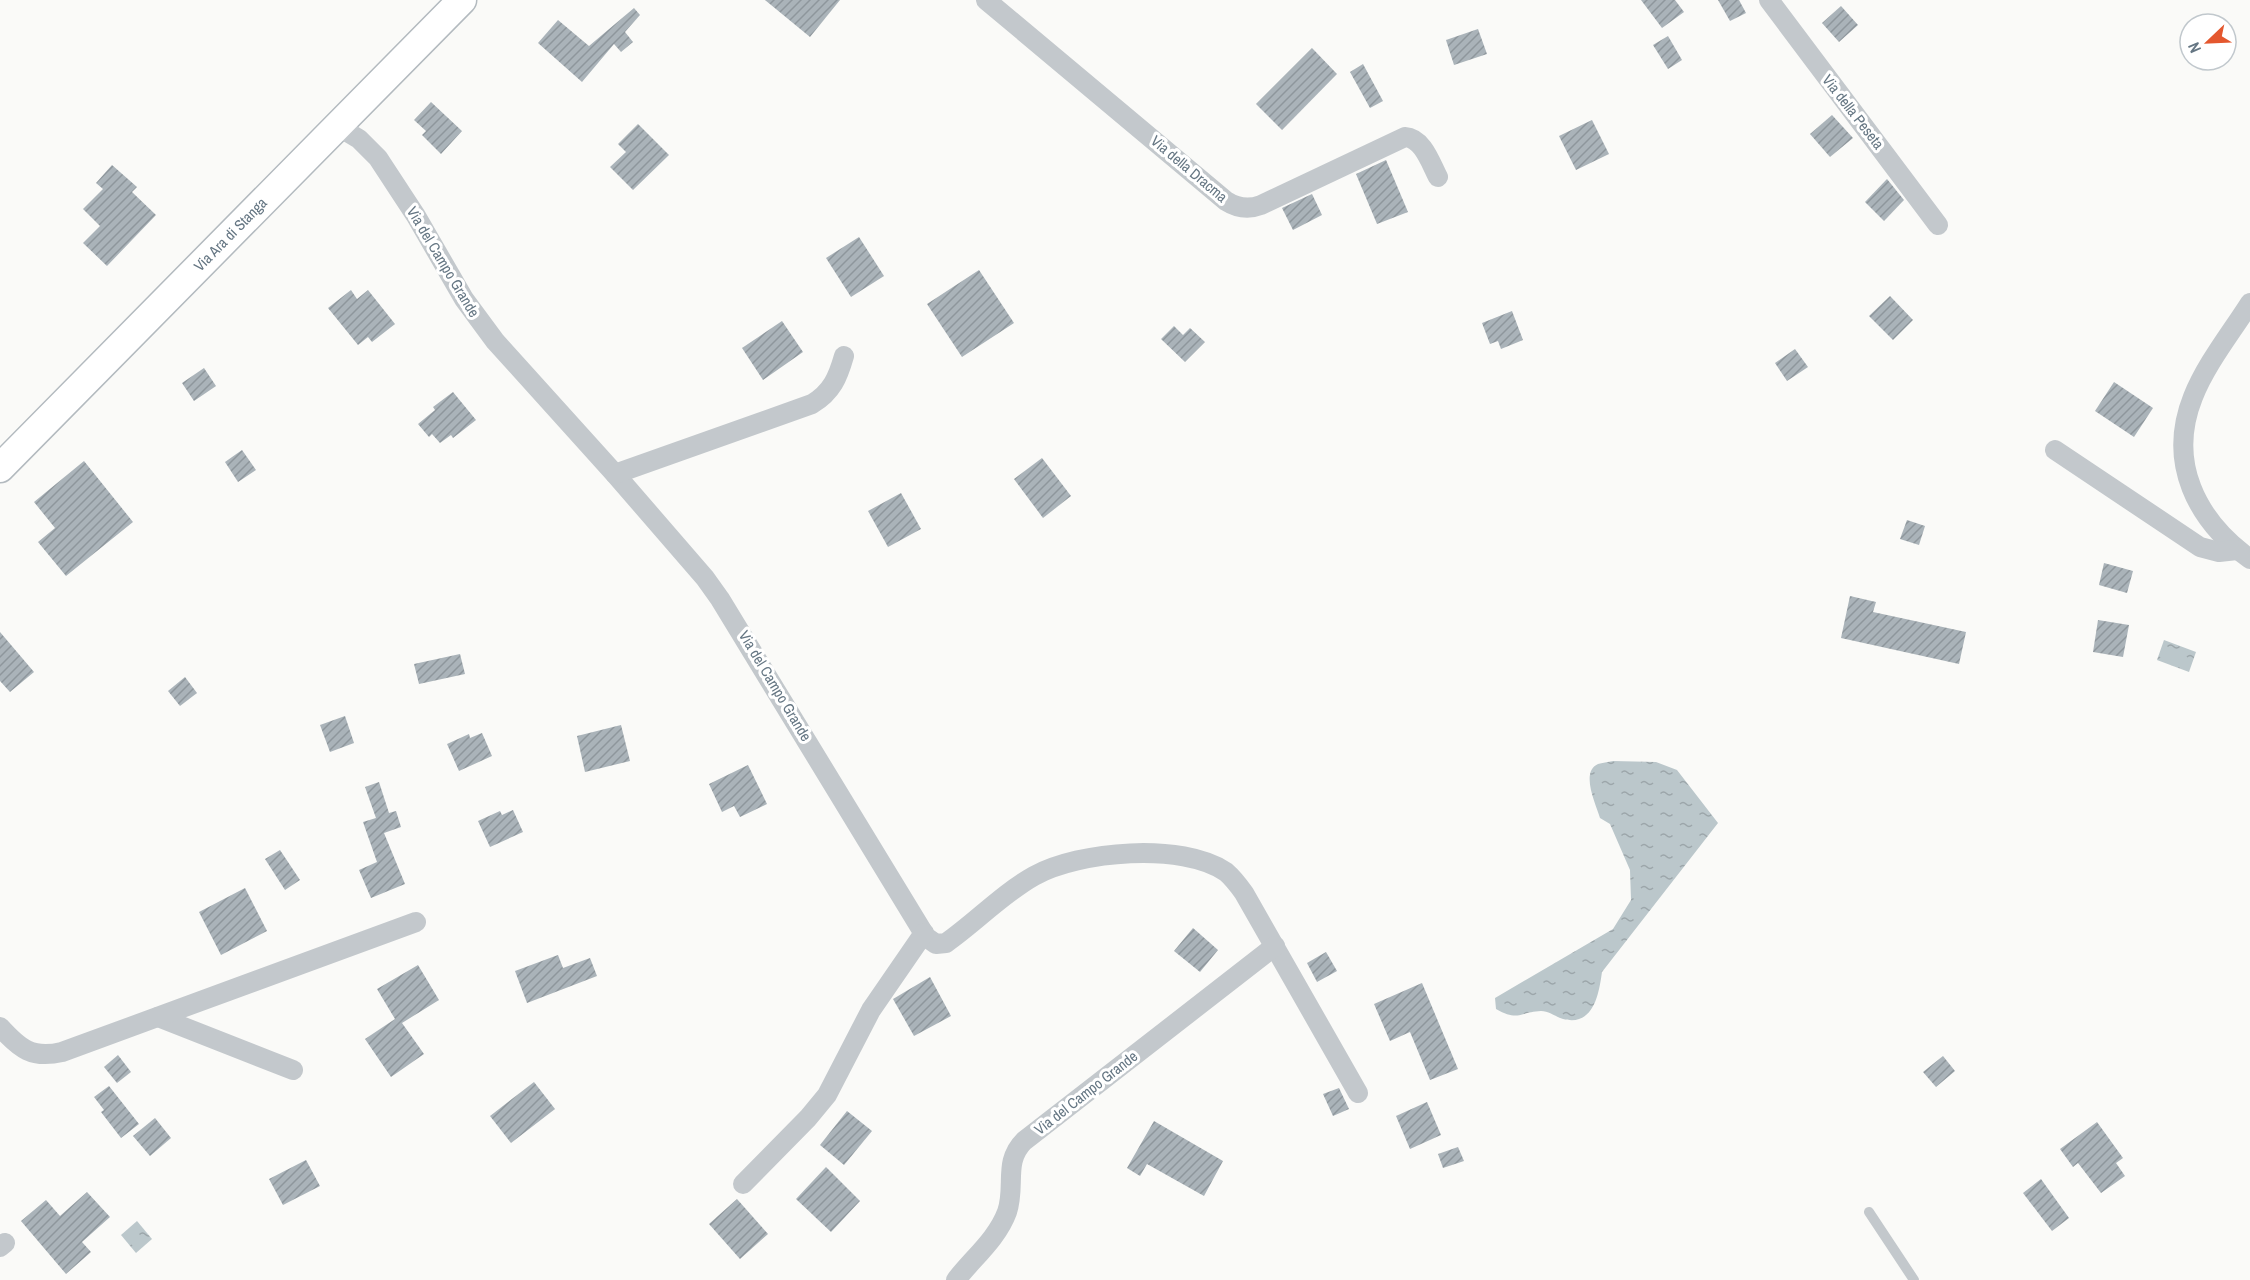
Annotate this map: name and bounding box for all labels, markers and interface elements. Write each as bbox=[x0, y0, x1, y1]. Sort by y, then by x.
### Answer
north arrow bbox=[2178, 12, 2238, 72]
text: N bbox=[2182, 39, 2206, 57]
street label: Via della Peseta bbox=[1818, 70, 1889, 153]
street label: Via della Dracma bbox=[1147, 130, 1232, 207]
street label: Via Ara di Stanga bbox=[189, 192, 271, 276]
street label: Via del Campo Grande bbox=[402, 203, 485, 321]
street label: Via del Campo Grande bbox=[734, 627, 817, 745]
street label: Via del Campo Grande bbox=[1030, 1046, 1142, 1140]

